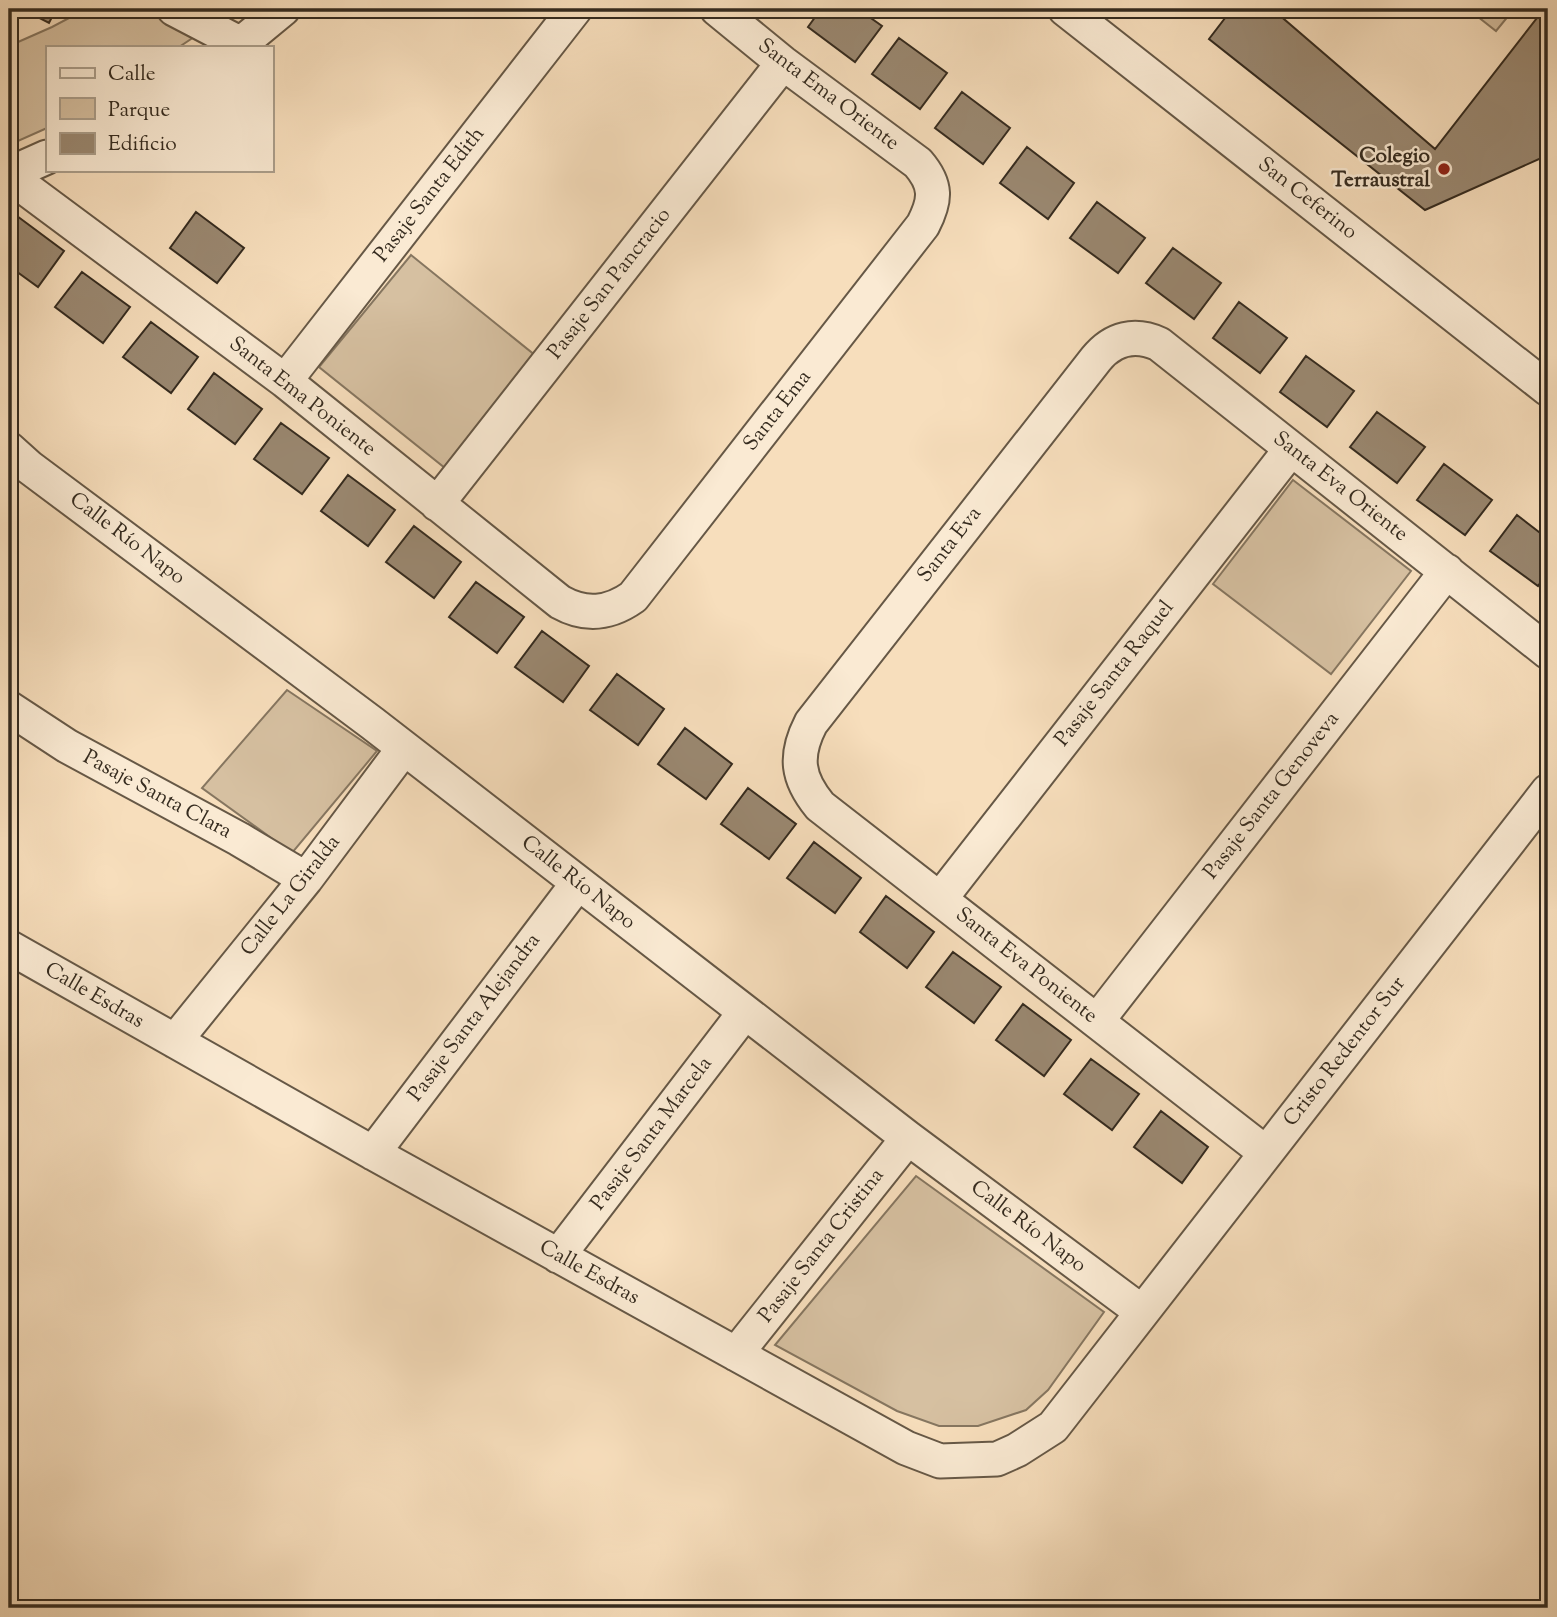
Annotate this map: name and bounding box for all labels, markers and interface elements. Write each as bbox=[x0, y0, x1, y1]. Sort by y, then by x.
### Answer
street label: Santa Ema Oriente bbox=[751, 32, 905, 158]
legend bbox=[46, 46, 273, 172]
text: Calle bbox=[108, 60, 156, 90]
text: Parque bbox=[108, 96, 170, 126]
street label: Pasaje Santa Edith bbox=[367, 121, 493, 269]
text: Edificio bbox=[108, 130, 177, 160]
place label: Colegio Terraustral bbox=[1331, 142, 1431, 196]
street label: San Ceferino bbox=[1251, 150, 1363, 248]
marker: Colegio Terraustral bbox=[1436, 161, 1452, 177]
street label: Pasaje San Pancracio bbox=[541, 202, 679, 366]
street label: Santa Ema Poniente bbox=[222, 330, 382, 464]
street label: Santa Ema bbox=[737, 364, 819, 458]
street label: Santa Eva Oriente bbox=[1266, 425, 1414, 549]
street label: Calle Río Napo bbox=[63, 485, 191, 593]
street label: Santa Eva bbox=[911, 500, 989, 589]
street label: Pasaje Santa Raquel bbox=[1048, 594, 1182, 754]
street label: Pasaje Santa Genoveva bbox=[1197, 706, 1347, 886]
street label: Pasaje Santa Clara bbox=[77, 743, 237, 847]
street label: Calle La Giralda bbox=[234, 829, 348, 963]
street label: Calle Río Napo bbox=[514, 829, 642, 937]
street label: Santa Eva Poniente bbox=[949, 901, 1103, 1031]
street label: Pasaje Santa Alejandra bbox=[402, 927, 549, 1109]
street label: Calle Esdras bbox=[39, 955, 149, 1037]
street label: Cristo Redentor Sur bbox=[1277, 970, 1413, 1133]
street label: Pasaje Santa Marcela bbox=[584, 1050, 720, 1217]
street label: Pasaje Santa Cristina bbox=[752, 1162, 892, 1330]
street label: Calle Río Napo bbox=[964, 1173, 1092, 1281]
street label: Calle Esdras bbox=[533, 1233, 645, 1313]

